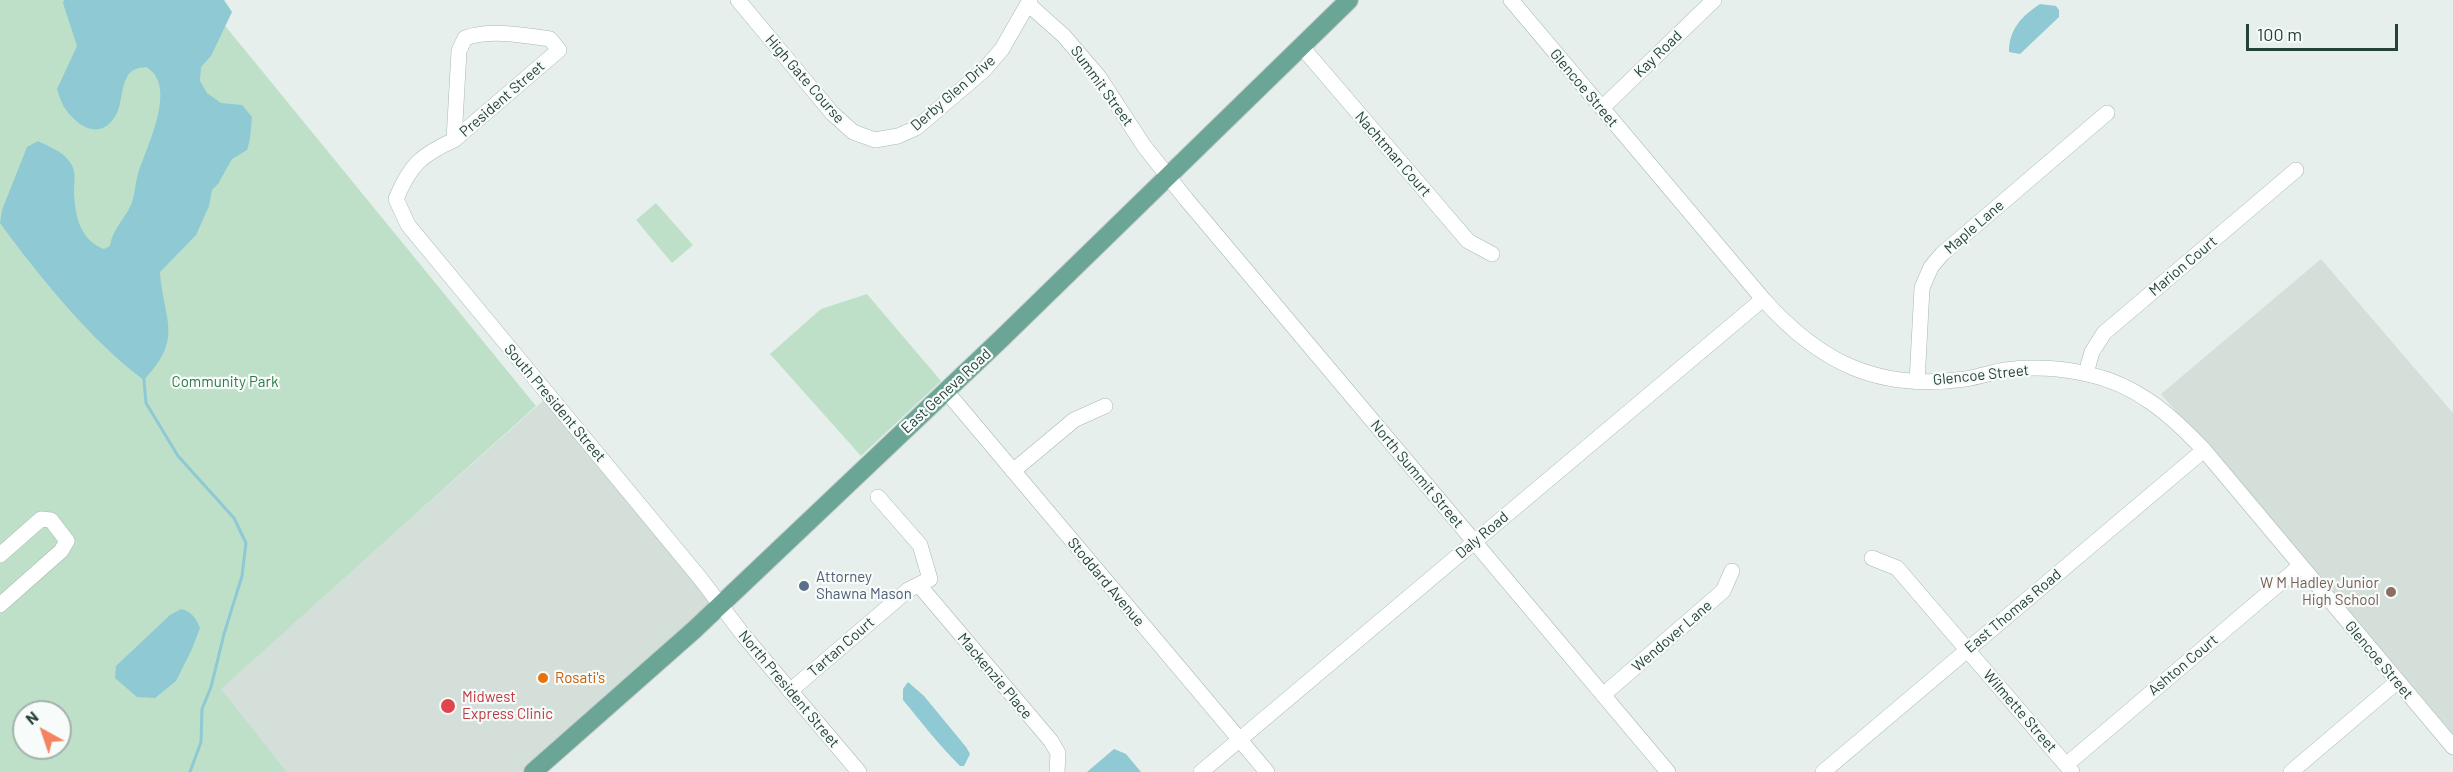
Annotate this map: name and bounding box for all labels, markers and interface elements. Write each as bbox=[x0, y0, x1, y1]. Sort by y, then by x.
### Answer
scale bar bbox=[2249, 12, 2400, 50]
text: 100 m bbox=[2257, 23, 2302, 45]
street label: Kay Road bbox=[1630, 27, 1686, 81]
street label: High Gate Course bbox=[762, 31, 848, 127]
street label: Summit Street bbox=[1067, 42, 1137, 130]
street label: Glencoe Street bbox=[1546, 45, 1622, 131]
street label: Derby Glen Drive bbox=[907, 51, 999, 135]
street label: President Street bbox=[456, 57, 548, 141]
street label: Nachtman Court bbox=[1351, 108, 1435, 200]
street label: Maple Lane bbox=[1940, 196, 2008, 258]
street label: Marion Court bbox=[2145, 232, 2221, 300]
street label: South President Street bbox=[500, 340, 610, 466]
street label: East Geneva Road bbox=[897, 345, 995, 437]
street label: Glencoe Street bbox=[1932, 361, 2030, 389]
park label: Community Park bbox=[172, 373, 278, 391]
street label: North Summit Street bbox=[1367, 416, 1467, 532]
street label: Daly Road bbox=[1452, 508, 1512, 562]
street label: Stoddard Avenue bbox=[1064, 534, 1148, 630]
street label: East Thomas Road bbox=[1961, 565, 2065, 657]
place label: Attorney Shawna Mason bbox=[816, 568, 912, 603]
place label: W M Hadley Junior High School bbox=[2260, 574, 2379, 609]
marker: Attorney Shawna Mason bbox=[797, 579, 811, 593]
marker: W M Hadley Junior High School bbox=[2384, 585, 2398, 599]
street label: Wendover Lane bbox=[1628, 596, 1716, 676]
street label: Tartan Court bbox=[804, 613, 878, 681]
street label: Glencoe Street bbox=[2341, 617, 2417, 703]
street label: North President Street bbox=[735, 627, 843, 751]
street label: Mackenzie Place bbox=[954, 629, 1036, 723]
street label: Ashton Court bbox=[2145, 631, 2221, 699]
street label: Wilmette Street bbox=[1979, 666, 2061, 756]
place label: Rosati's bbox=[555, 669, 605, 687]
marker: Rosati's bbox=[536, 671, 550, 685]
place label: Midwest Express Clinic bbox=[462, 688, 553, 723]
marker: Midwest Express Clinic bbox=[439, 697, 457, 715]
north arrow bbox=[12, 700, 72, 760]
text: N bbox=[21, 707, 42, 728]

